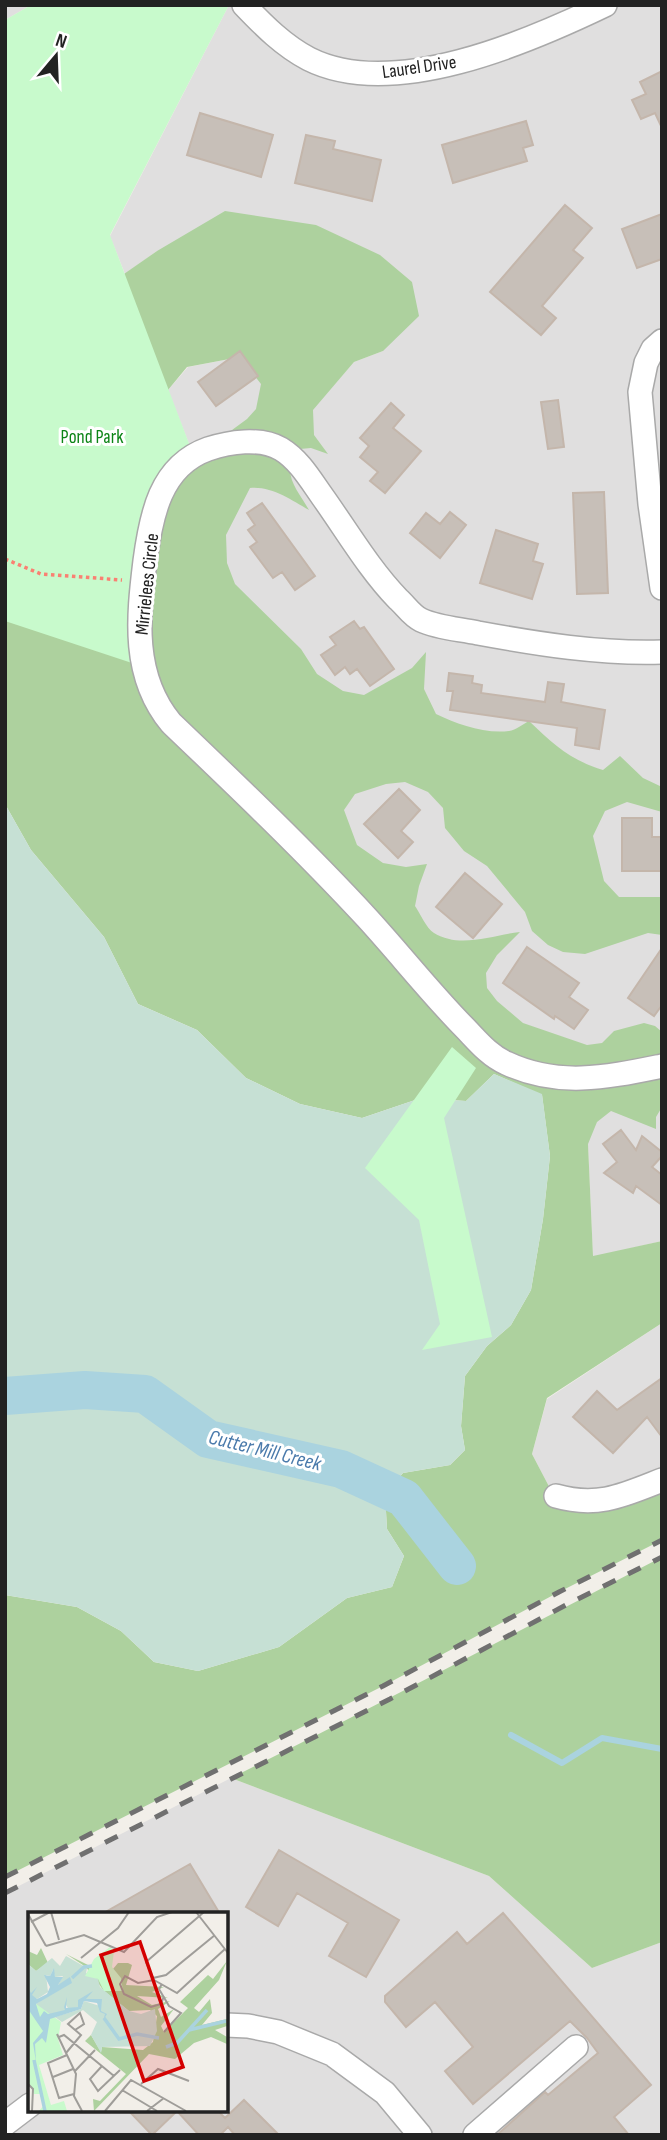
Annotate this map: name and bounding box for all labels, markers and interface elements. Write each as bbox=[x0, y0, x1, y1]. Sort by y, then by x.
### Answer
north arrow bbox=[21, 21, 91, 91]
text: N bbox=[53, 29, 70, 54]
street label: Laurel Drive bbox=[381, 51, 458, 84]
park label: Pond Park bbox=[61, 426, 124, 449]
street label: Mirrielees Circle bbox=[131, 532, 164, 636]
water label: Cutter Mill Creek bbox=[206, 1424, 325, 1477]
inset map bbox=[28, 1912, 228, 2112]

